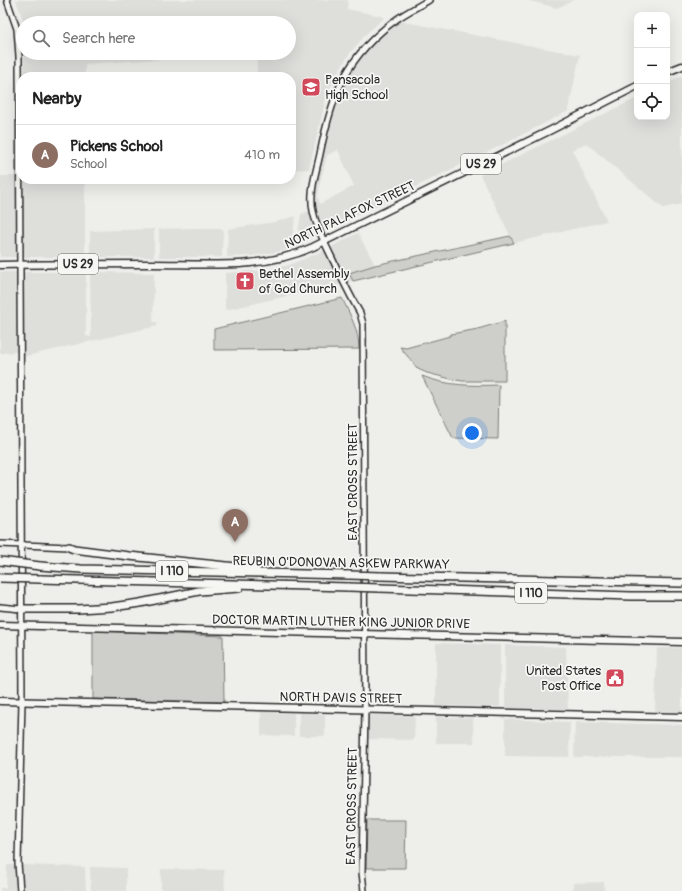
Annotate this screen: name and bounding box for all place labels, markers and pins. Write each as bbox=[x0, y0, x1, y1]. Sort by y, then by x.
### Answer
place label: Pensacola High School bbox=[325, 72, 388, 103]
school or university icon: Pensacola High School bbox=[300, 76, 322, 98]
place label: Bethel Assembly of God Church bbox=[259, 266, 350, 297]
church icon: Bethel Assembly of God Church bbox=[234, 270, 256, 292]
pin: A bbox=[222, 509, 248, 542]
place label: United States Post Office bbox=[526, 663, 602, 694]
public building icon: United States Post Office bbox=[604, 667, 626, 689]

